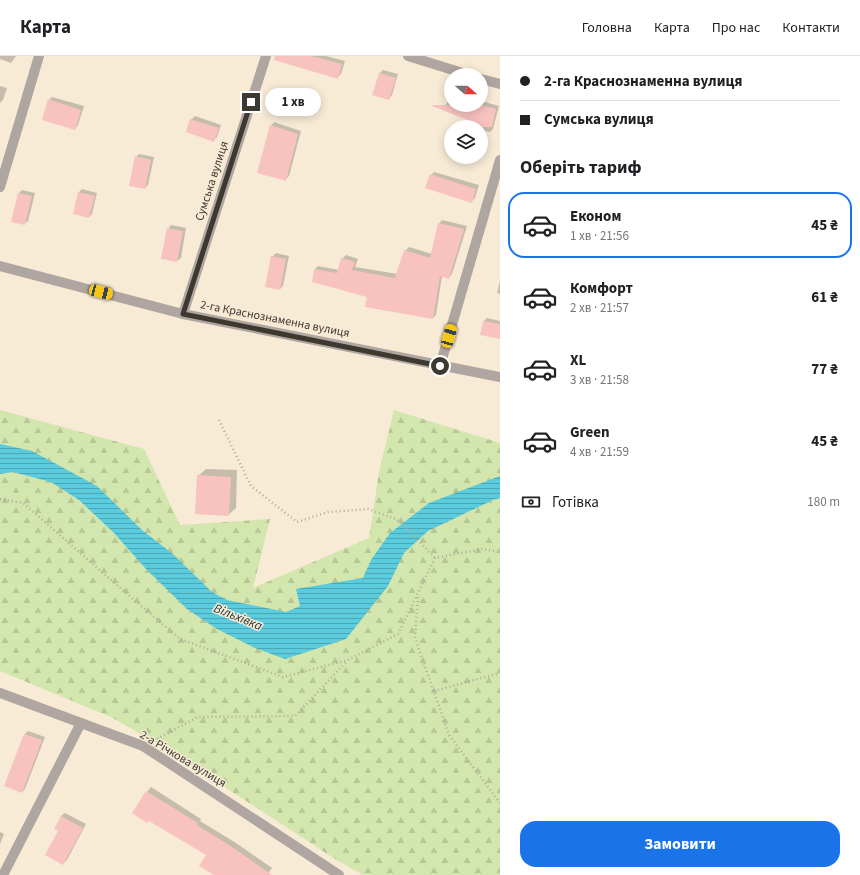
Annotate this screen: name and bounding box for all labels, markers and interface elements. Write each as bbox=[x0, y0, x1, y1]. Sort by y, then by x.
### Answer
text: Карта bbox=[20, 14, 71, 41]
text: Головна bbox=[582, 18, 632, 38]
text: Карта bbox=[654, 18, 690, 38]
text: Про нас bbox=[712, 18, 760, 38]
text: Контакти bbox=[782, 18, 840, 38]
north arrow bbox=[444, 68, 488, 112]
map controls bbox=[444, 68, 488, 164]
text: 2-га Краснознаменна вулиця bbox=[544, 71, 743, 92]
callout: 1 хв bbox=[265, 88, 321, 116]
route end bbox=[242, 93, 260, 111]
text: 1 хв bbox=[281, 93, 305, 111]
text: Сумська вулиця bbox=[544, 109, 654, 130]
button: layers bbox=[444, 120, 488, 164]
street label: Сумська вулиця bbox=[191, 139, 233, 223]
text: Оберіть тариф bbox=[520, 155, 642, 180]
text: Економ bbox=[570, 206, 621, 227]
icon: car bbox=[522, 207, 558, 243]
text: 45 ₴ bbox=[811, 215, 838, 236]
text: 1 хв · 21:56 bbox=[570, 227, 629, 245]
text: Комфорт bbox=[570, 278, 633, 299]
icon: car bbox=[522, 279, 558, 315]
car bbox=[88, 283, 114, 301]
text: 61 ₴ bbox=[811, 287, 838, 308]
street label: 2-га Краснознаменна вулиця bbox=[199, 296, 351, 342]
text: 2 хв · 21:57 bbox=[570, 299, 629, 317]
car bbox=[440, 323, 458, 349]
text: XL bbox=[570, 350, 586, 371]
icon: car bbox=[522, 351, 558, 387]
route start bbox=[431, 357, 449, 375]
text: 77 ₴ bbox=[811, 359, 838, 380]
text: 3 хв · 21:58 bbox=[570, 371, 629, 389]
text: Green bbox=[570, 422, 610, 443]
icon: car bbox=[522, 423, 558, 459]
text: 45 ₴ bbox=[811, 431, 838, 452]
text: 4 хв · 21:59 bbox=[570, 443, 629, 461]
icon: cash bbox=[520, 491, 542, 513]
text: Готівка bbox=[552, 492, 599, 513]
text: 180 m bbox=[807, 493, 840, 511]
water label: Вільхівка bbox=[211, 599, 265, 635]
street label: 2-а Річкова вулиця bbox=[136, 726, 230, 792]
button: Замовити bbox=[520, 821, 840, 867]

